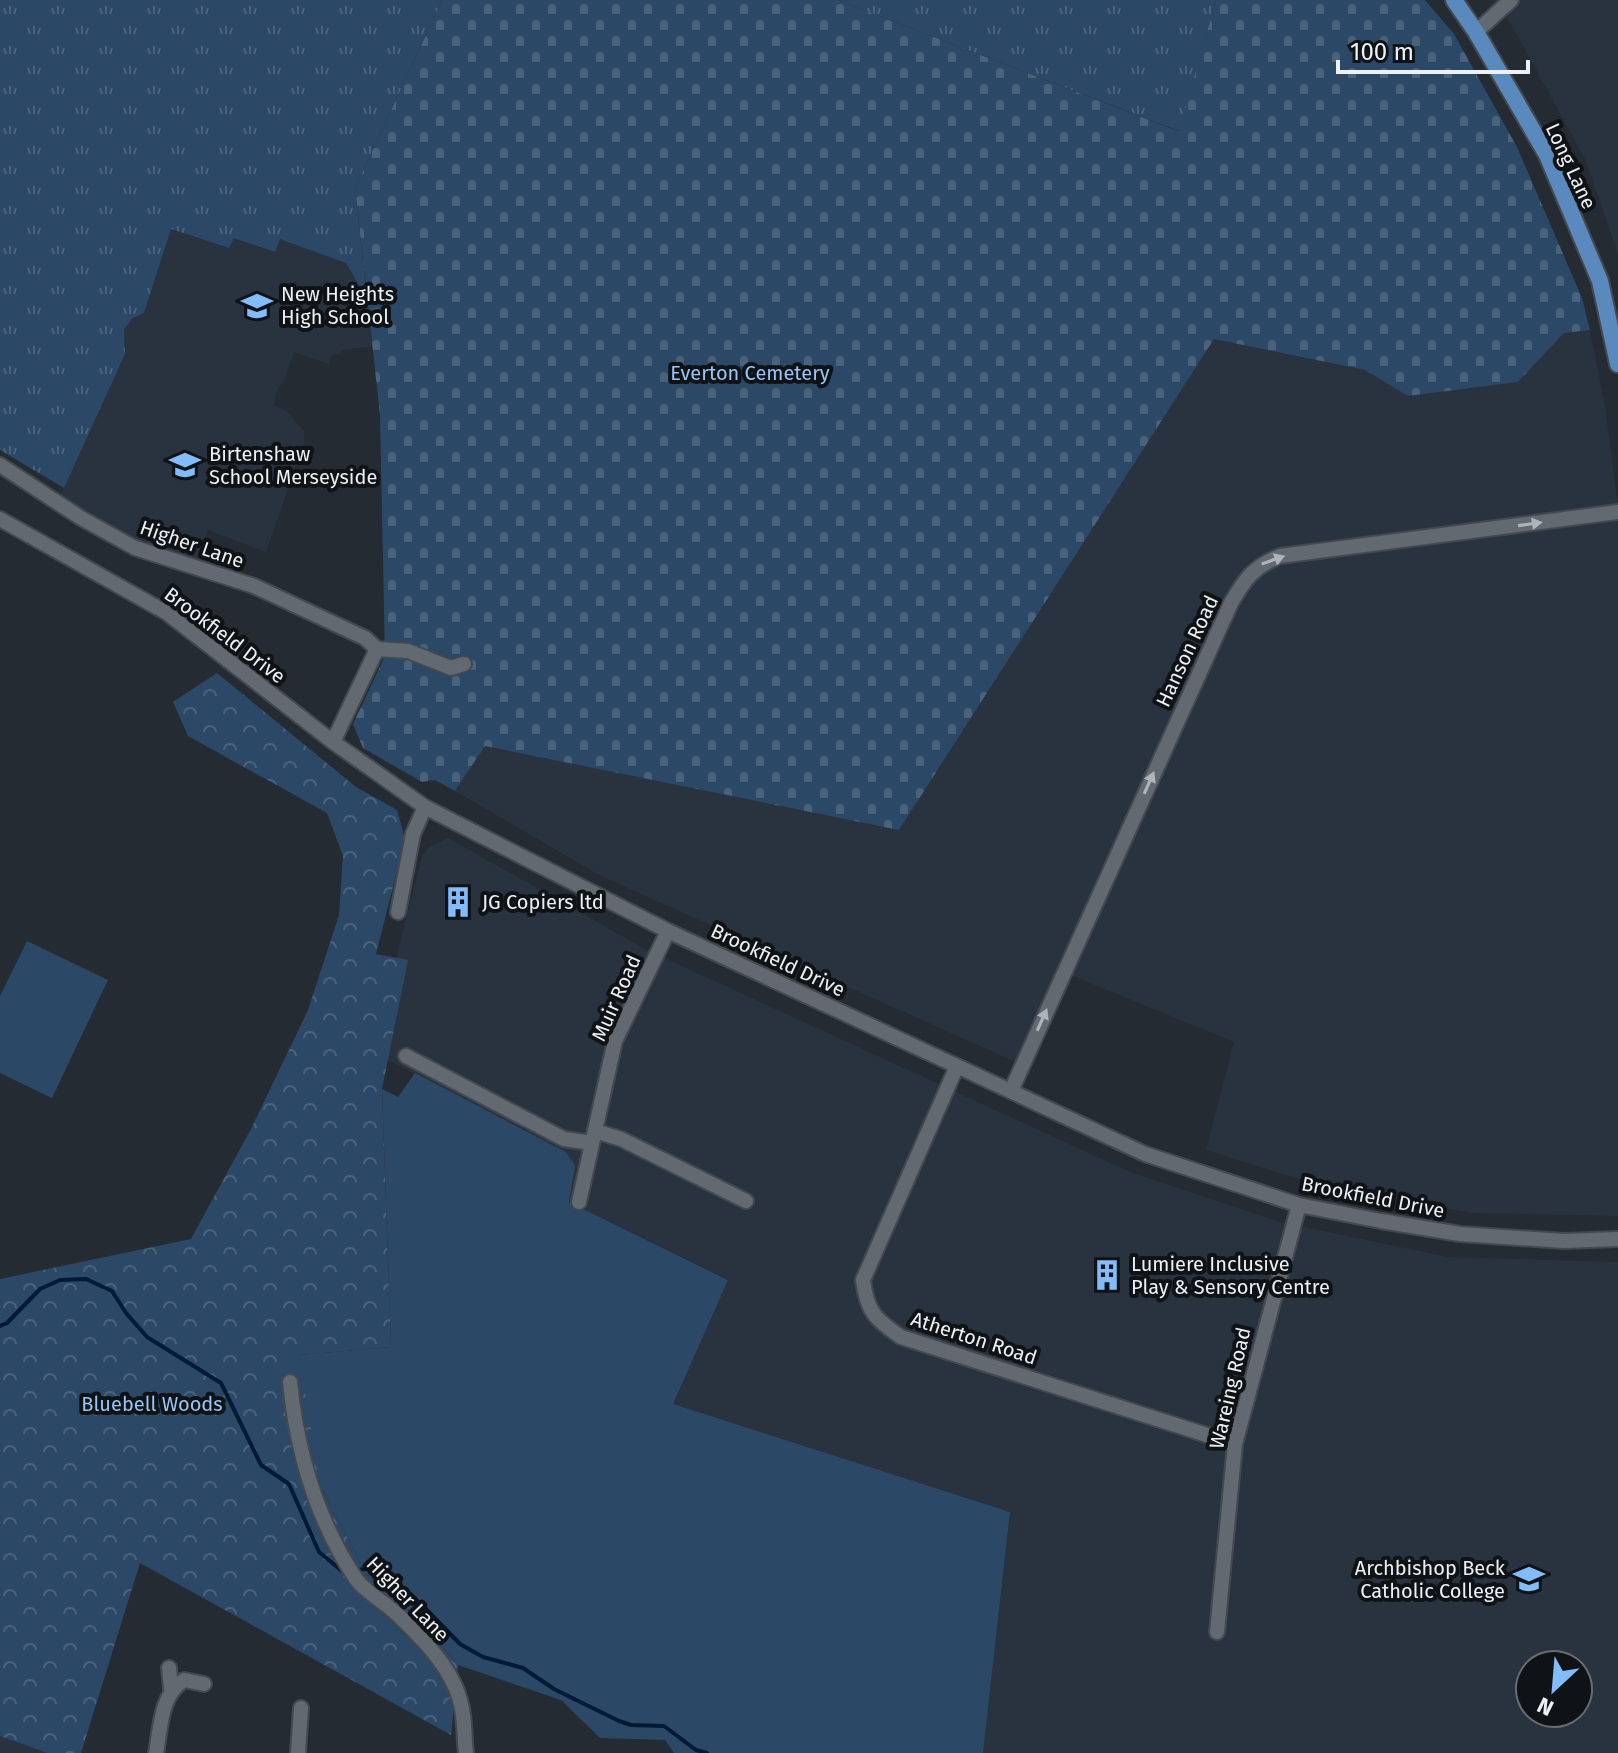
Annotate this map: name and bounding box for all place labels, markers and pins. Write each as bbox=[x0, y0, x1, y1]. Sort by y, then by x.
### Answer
place label: New Heights High School bbox=[281, 282, 394, 329]
school or university icon: New Heights High School bbox=[240, 289, 274, 323]
place label: Birtenshaw School Merseyside bbox=[209, 442, 377, 489]
school or university icon: Birtenshaw School Merseyside bbox=[168, 448, 202, 482]
building icon: JG Copiers ltd bbox=[441, 885, 475, 919]
place label: JG Copiers ltd bbox=[482, 890, 604, 914]
place label: Lumiere Inclusive Play & Sensory Centre bbox=[1131, 1252, 1330, 1299]
building icon: Lumiere Inclusive Play & Sensory Centre bbox=[1090, 1258, 1124, 1292]
place label: Archbishop Beck Catholic College bbox=[1355, 1556, 1506, 1603]
school or university icon: Archbishop Beck Catholic College bbox=[1512, 1562, 1546, 1596]

